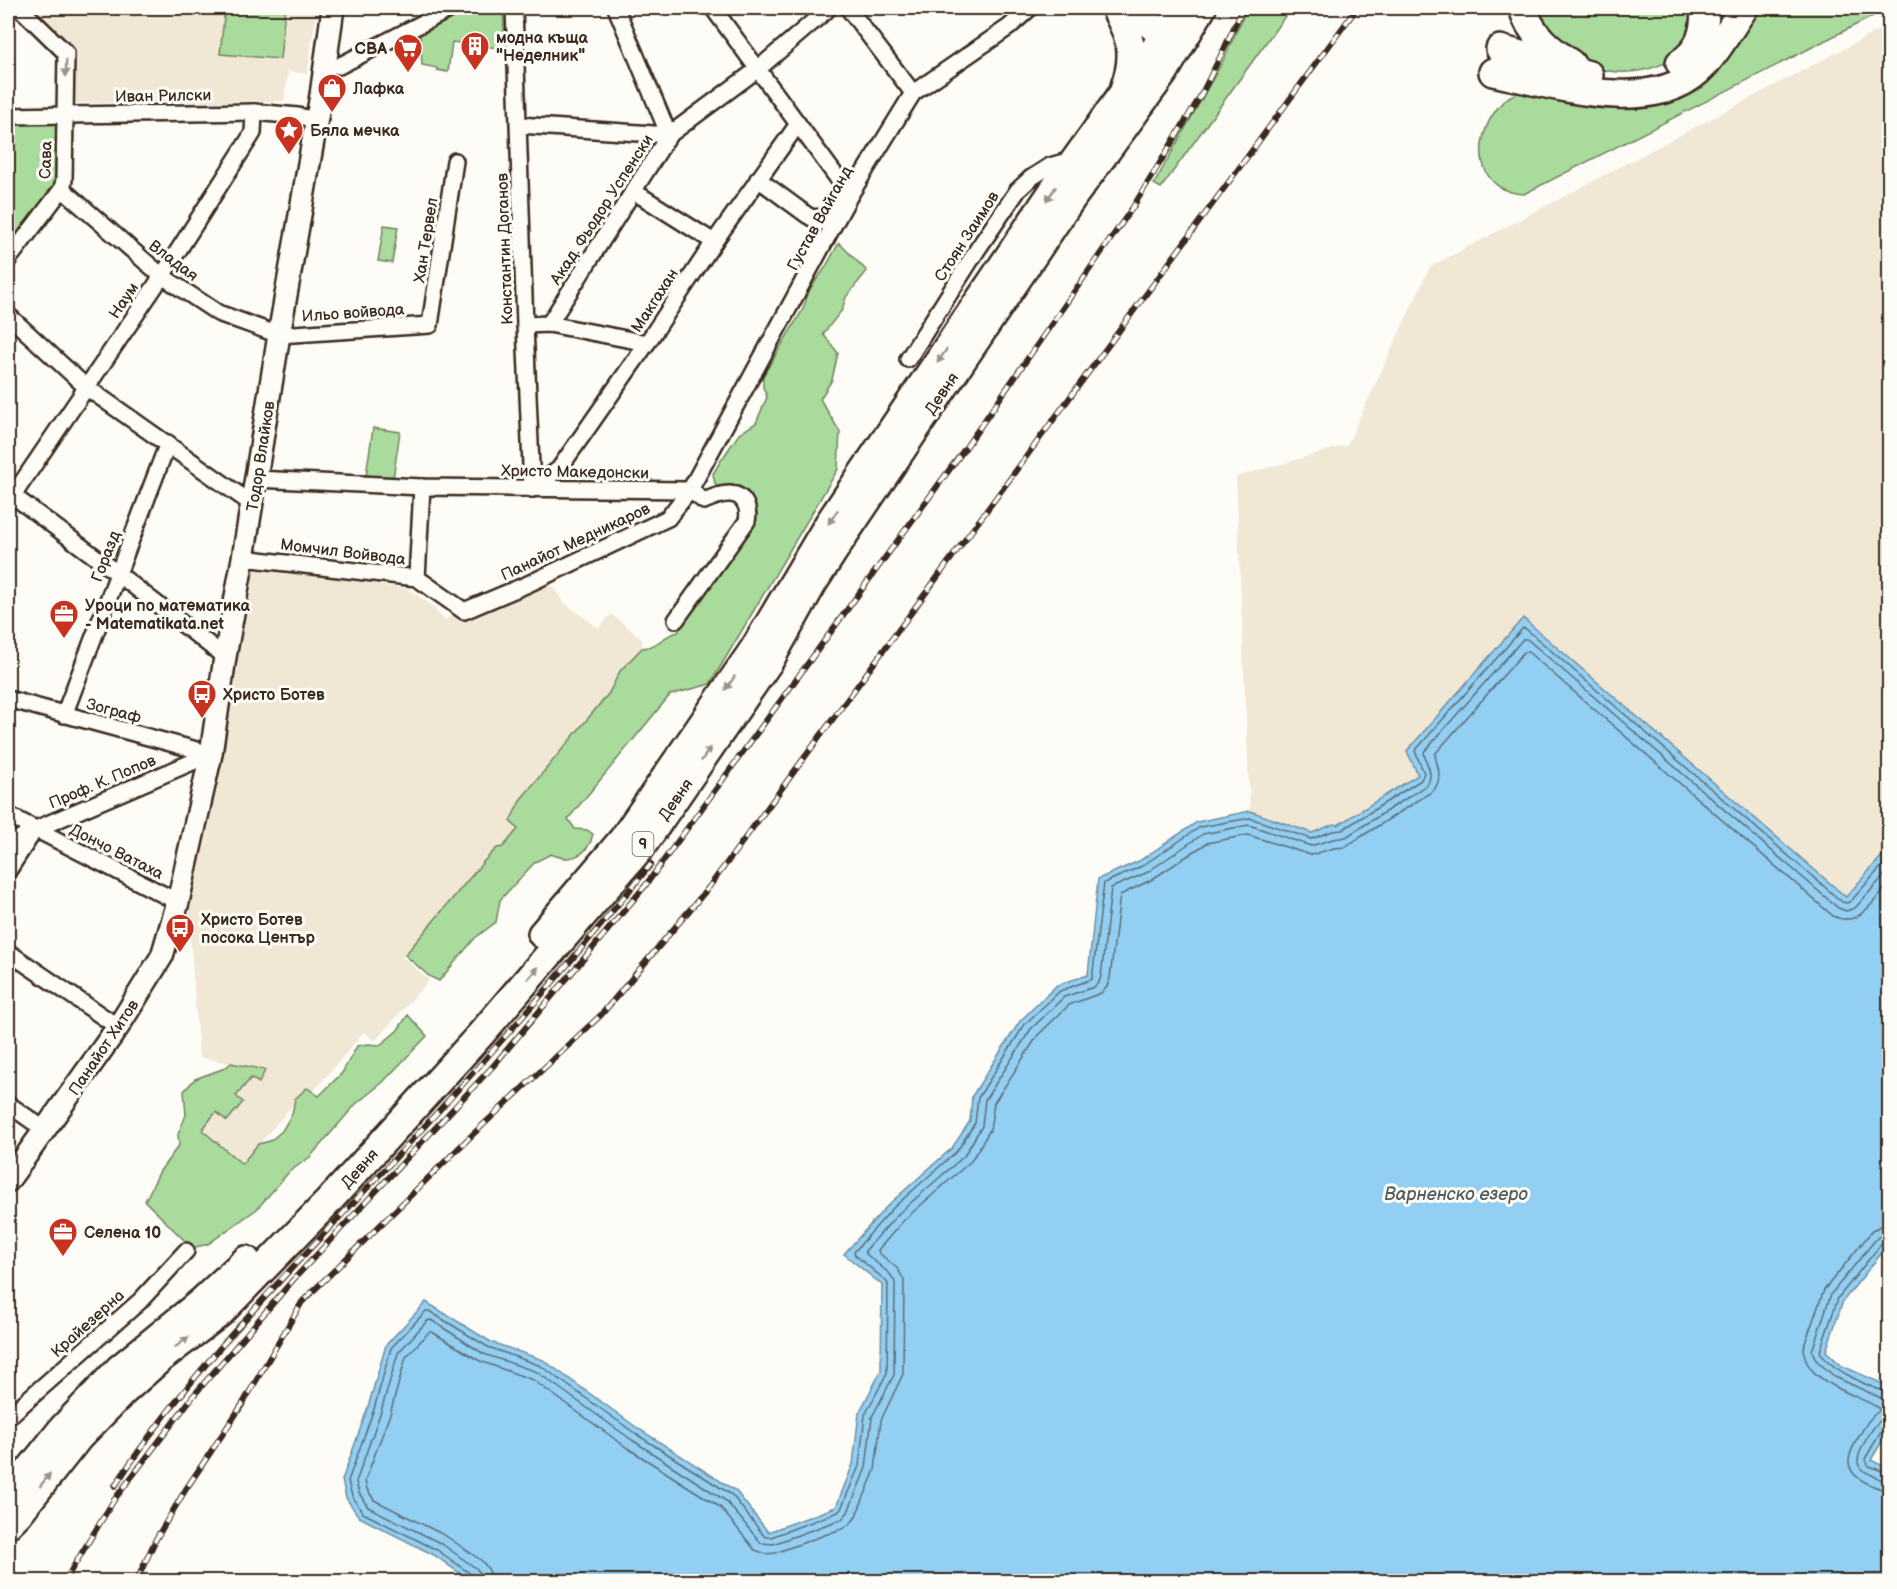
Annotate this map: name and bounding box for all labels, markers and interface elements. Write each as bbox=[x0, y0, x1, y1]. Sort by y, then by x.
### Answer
place label: модна къща "Неделник" bbox=[496, 29, 589, 66]
building icon: модна къща "Неделник" bbox=[459, 30, 491, 72]
supermarket icon: CBA bbox=[392, 32, 424, 74]
place label: CBA bbox=[355, 40, 387, 59]
one-way arrow bbox=[61, 58, 70, 77]
shop icon: Лафка bbox=[316, 72, 348, 114]
place label: Лафка bbox=[352, 80, 405, 99]
street label: Иван Рилски bbox=[115, 86, 211, 107]
place icon: Бяла мечка bbox=[273, 114, 305, 156]
place label: Бяла мечка bbox=[310, 122, 400, 141]
street label: Акад. Фьодор Успенски bbox=[546, 131, 658, 289]
street label: Сава bbox=[36, 140, 57, 179]
street label: Густав Вайганд bbox=[784, 163, 857, 274]
street label: Константин Доганов bbox=[493, 172, 518, 325]
one-way arrow bbox=[1046, 186, 1057, 202]
street label: Стоян Заимов bbox=[931, 188, 1004, 285]
street label: Хан Тервел bbox=[410, 196, 443, 284]
street label: Владая bbox=[145, 237, 202, 286]
street label: Макгахан bbox=[628, 265, 683, 336]
street label: Наум bbox=[105, 279, 143, 322]
street label: Ильо войвода bbox=[301, 300, 406, 327]
one-way arrow bbox=[936, 347, 948, 363]
street label: Девня bbox=[921, 369, 963, 418]
street label: Тодор Влайков bbox=[243, 399, 280, 513]
street label: Христо Македонски bbox=[501, 462, 649, 483]
street label: Панайот Медникаров bbox=[498, 499, 654, 585]
one-way arrow bbox=[827, 509, 839, 525]
street label: Горазд bbox=[88, 528, 125, 585]
street label: Момчил Войвода bbox=[279, 535, 407, 570]
place label: Уроци по математика - Matematikata.net bbox=[85, 597, 250, 634]
office icon: Уроци по математика - Matematikata.net bbox=[48, 598, 80, 640]
one-way arrow bbox=[725, 675, 736, 691]
bus stop icon: Христо Ботев bbox=[186, 678, 218, 720]
place label: Христо Ботев bbox=[222, 686, 325, 705]
street label: Зограф bbox=[84, 695, 143, 728]
one-way arrow bbox=[700, 746, 711, 762]
street label: Проф. К. Попов bbox=[46, 751, 159, 813]
street label: Девня bbox=[655, 775, 697, 824]
street label: Дончо Ватаха bbox=[66, 821, 167, 884]
road number: 9 bbox=[632, 832, 654, 856]
place label: Христо Ботев посока Център bbox=[200, 911, 315, 948]
bus stop icon: Христо Ботев посока Център bbox=[164, 912, 196, 954]
one-way arrow bbox=[527, 965, 540, 981]
street label: Панайот Хитов bbox=[65, 996, 144, 1099]
street label: Девня bbox=[337, 1145, 383, 1193]
water label: Варненско езеро bbox=[1384, 1184, 1528, 1205]
office icon: Селена 10 bbox=[47, 1216, 79, 1258]
place label: Селена 10 bbox=[84, 1224, 161, 1243]
street label: Кpaйeзepнa bbox=[48, 1286, 128, 1362]
one-way arrow bbox=[174, 1336, 190, 1348]
one-way arrow bbox=[39, 1472, 52, 1488]

